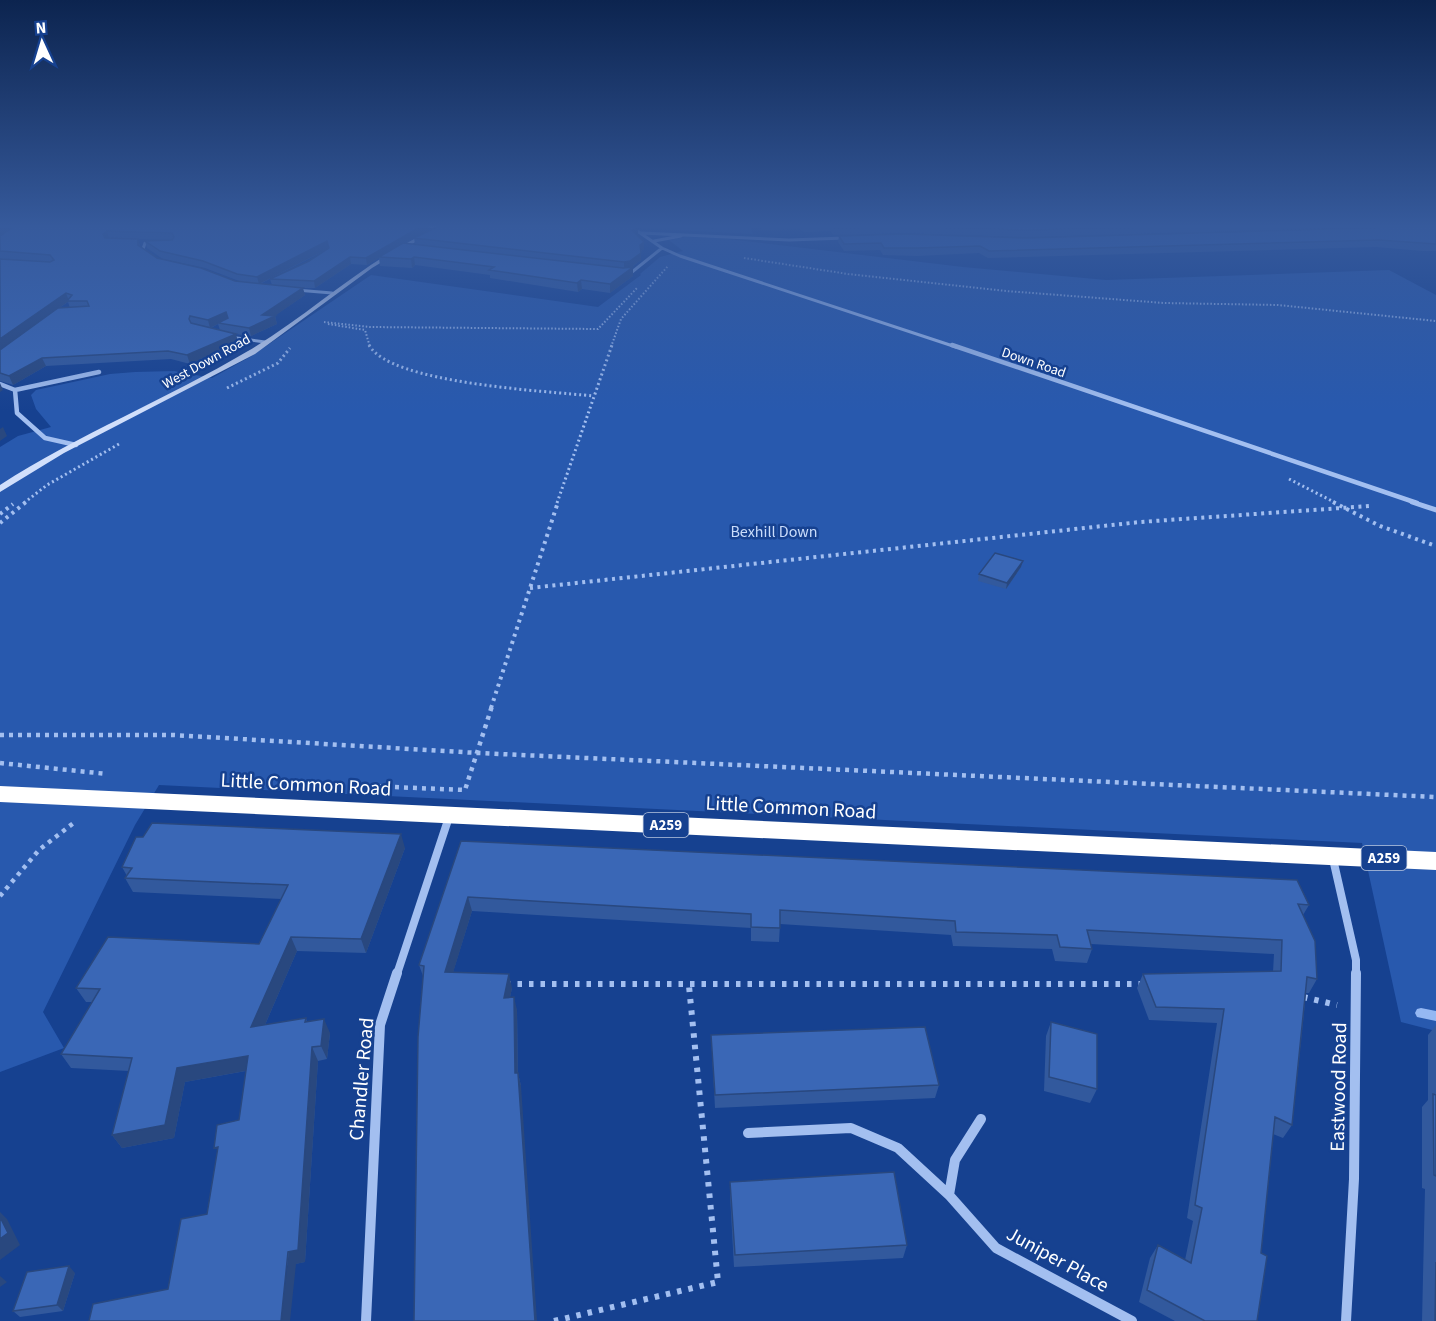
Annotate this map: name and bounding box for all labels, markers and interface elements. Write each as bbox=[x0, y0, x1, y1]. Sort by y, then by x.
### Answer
north arrow bbox=[12, 12, 72, 72]
text: N bbox=[35, 17, 47, 39]
street label: West Down Road bbox=[159, 329, 254, 394]
street label: Down Road bbox=[999, 343, 1068, 383]
park label: Bexhill Down bbox=[730, 521, 818, 543]
street label: Little Common Road bbox=[220, 767, 392, 803]
street label: Little Common Road bbox=[705, 790, 877, 826]
road number: A259 bbox=[644, 813, 688, 837]
road number: A259 bbox=[1362, 846, 1406, 870]
street label: Chandler Road bbox=[343, 1016, 381, 1142]
street label: Eastwood Road bbox=[1324, 1022, 1354, 1152]
street label: Juniper Place bbox=[1001, 1220, 1114, 1300]

